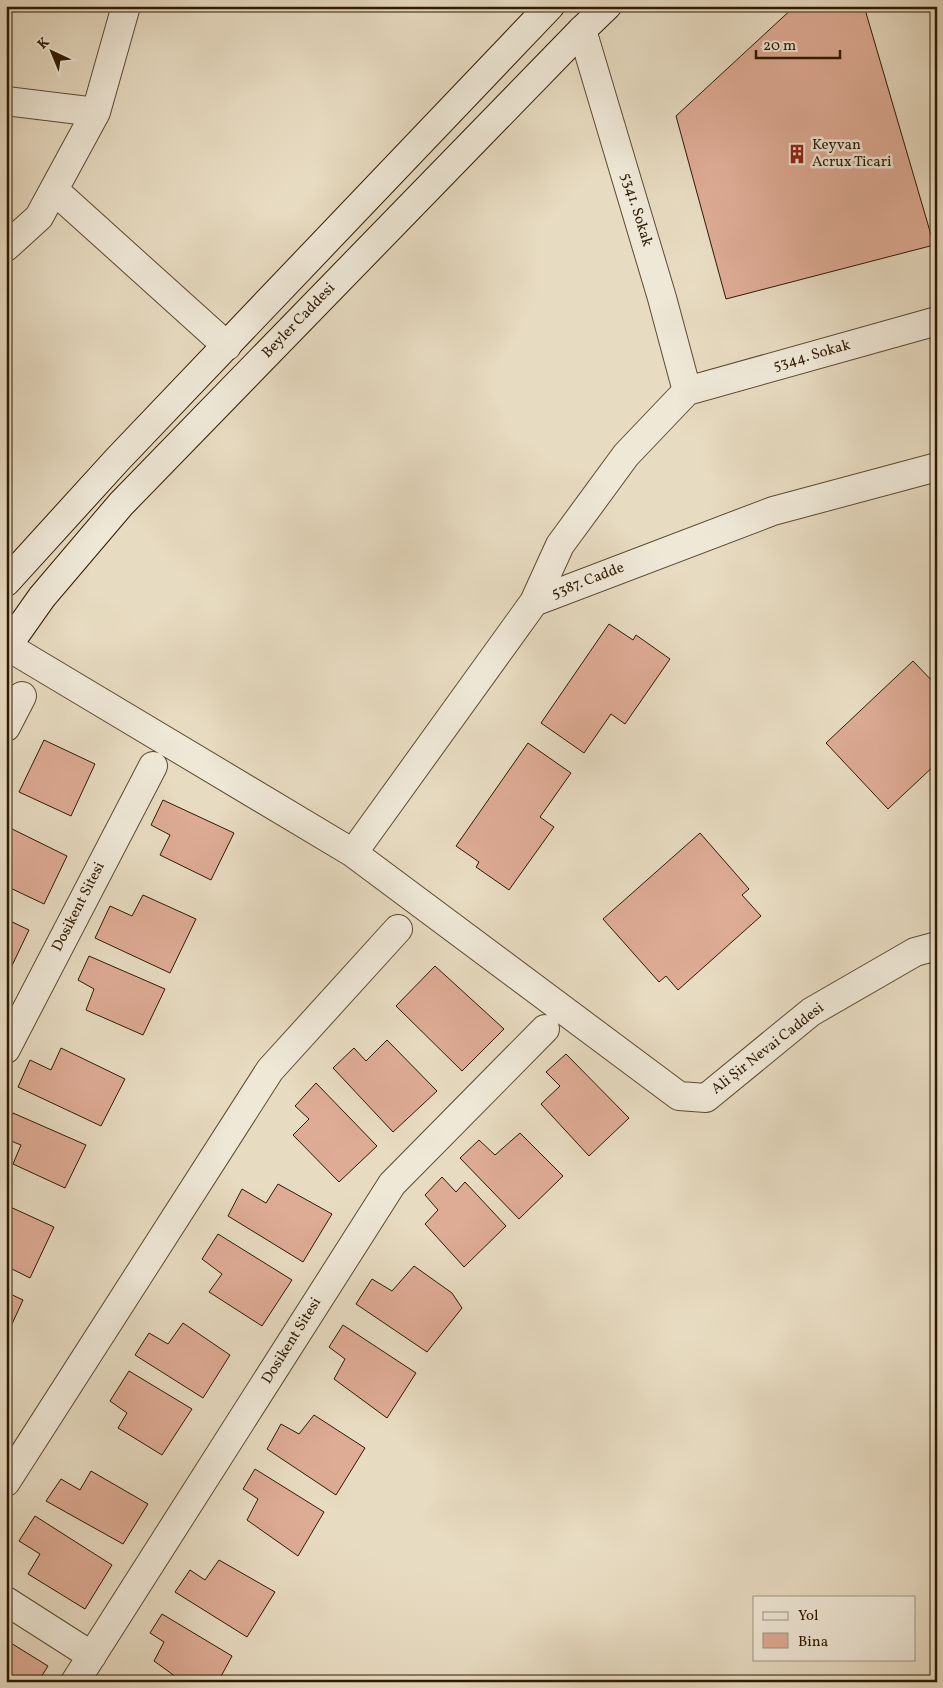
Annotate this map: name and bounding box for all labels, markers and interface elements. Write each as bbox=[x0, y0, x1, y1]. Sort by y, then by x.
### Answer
north arrow bbox=[28, 28, 78, 78]
scale bar bbox=[756, 28, 839, 60]
text: K bbox=[34, 33, 54, 54]
text: 20 m bbox=[763, 36, 796, 57]
place label: Keyvan Acrux Ticari bbox=[812, 135, 892, 173]
building icon: Keyvan Acrux Ticari bbox=[786, 143, 808, 165]
street label: 5341. Sokak bbox=[615, 171, 657, 249]
street label: Beyler Caddesi bbox=[258, 279, 340, 363]
street label: 5344. Sokak bbox=[771, 335, 853, 377]
street label: 5387. Cadde bbox=[549, 558, 627, 604]
street label: Dosikent Sitesi bbox=[47, 859, 111, 955]
street label: Ali Şir Nevai Caddesi bbox=[707, 998, 829, 1100]
street label: Dosikent Sitesi bbox=[257, 1294, 327, 1388]
legend bbox=[753, 1596, 916, 1660]
text: Yol bbox=[798, 1606, 818, 1627]
text: Bina bbox=[798, 1632, 828, 1653]

